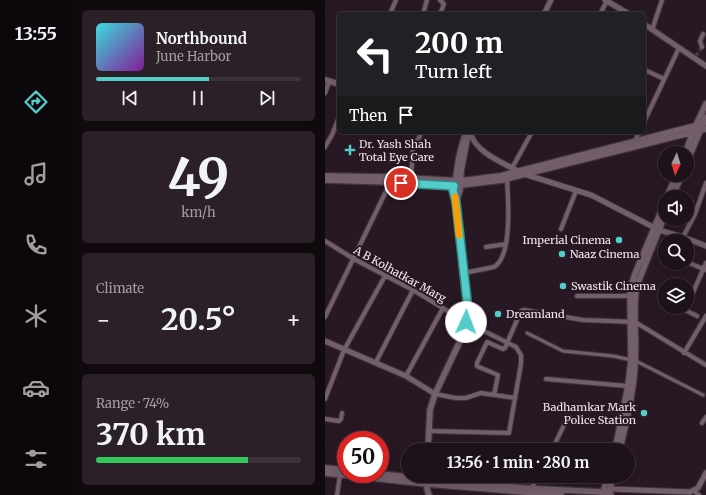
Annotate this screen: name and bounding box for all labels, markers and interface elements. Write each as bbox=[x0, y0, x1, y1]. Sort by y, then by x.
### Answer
text: 13:55 bbox=[15, 22, 57, 45]
text: 200 m bbox=[415, 25, 503, 61]
icon: left bbox=[349, 28, 401, 80]
text: Northbound bbox=[156, 29, 247, 48]
text: June Harbor bbox=[156, 48, 231, 65]
text: Turn left bbox=[415, 60, 492, 83]
icon: previous bbox=[119, 87, 141, 109]
icon: pause bbox=[187, 87, 209, 109]
icon: next bbox=[256, 87, 278, 109]
icon: directions bbox=[22, 88, 50, 116]
icon: arrive bbox=[395, 104, 417, 126]
text: Then bbox=[349, 106, 387, 125]
place label: Dr. Yash Shah Total Eye Care bbox=[359, 137, 434, 164]
marker: Dr. Yash Shah Total Eye Care bbox=[344, 144, 356, 156]
text: 49 bbox=[168, 145, 229, 210]
north arrow bbox=[658, 146, 694, 182]
map controls bbox=[658, 146, 694, 314]
icon: music bbox=[22, 160, 50, 188]
pin bbox=[384, 166, 418, 200]
icon: arrive bbox=[390, 172, 412, 194]
button: sound bbox=[658, 190, 694, 226]
text: km/h bbox=[181, 204, 216, 221]
icon: phone bbox=[22, 231, 50, 259]
place label: Imperial Cinema bbox=[523, 233, 611, 247]
button: search bbox=[658, 234, 694, 270]
marker: Imperial Cinema bbox=[614, 235, 624, 245]
street label: A B Kolhatkar Marg bbox=[350, 242, 449, 305]
place label: Naaz Cinema bbox=[570, 247, 639, 261]
marker: Naaz Cinema bbox=[557, 249, 567, 259]
button: layers bbox=[658, 278, 694, 314]
place label: Swastik Cinema bbox=[571, 279, 656, 293]
text: Climate bbox=[96, 280, 144, 297]
marker: Swastik Cinema bbox=[558, 281, 568, 291]
text: 20.5° bbox=[161, 300, 236, 338]
position arrow bbox=[445, 301, 487, 343]
icon: climate bbox=[22, 302, 50, 330]
text: − bbox=[96, 306, 111, 334]
text: + bbox=[286, 306, 301, 334]
place label: Dreamland bbox=[506, 307, 565, 321]
marker: Dreamland bbox=[493, 309, 503, 319]
icon: car bbox=[22, 374, 50, 402]
text: Range · 74% bbox=[96, 395, 169, 412]
place label: Badhamkar Mark Police Station bbox=[543, 400, 637, 427]
marker: Badhamkar Mark Police Station bbox=[639, 408, 649, 418]
text: 370 km bbox=[96, 415, 206, 453]
speed limit sign: 50 bbox=[337, 431, 389, 483]
icon: filters bbox=[22, 445, 50, 473]
text: 13:56 · 1 min · 280 m bbox=[447, 453, 589, 472]

